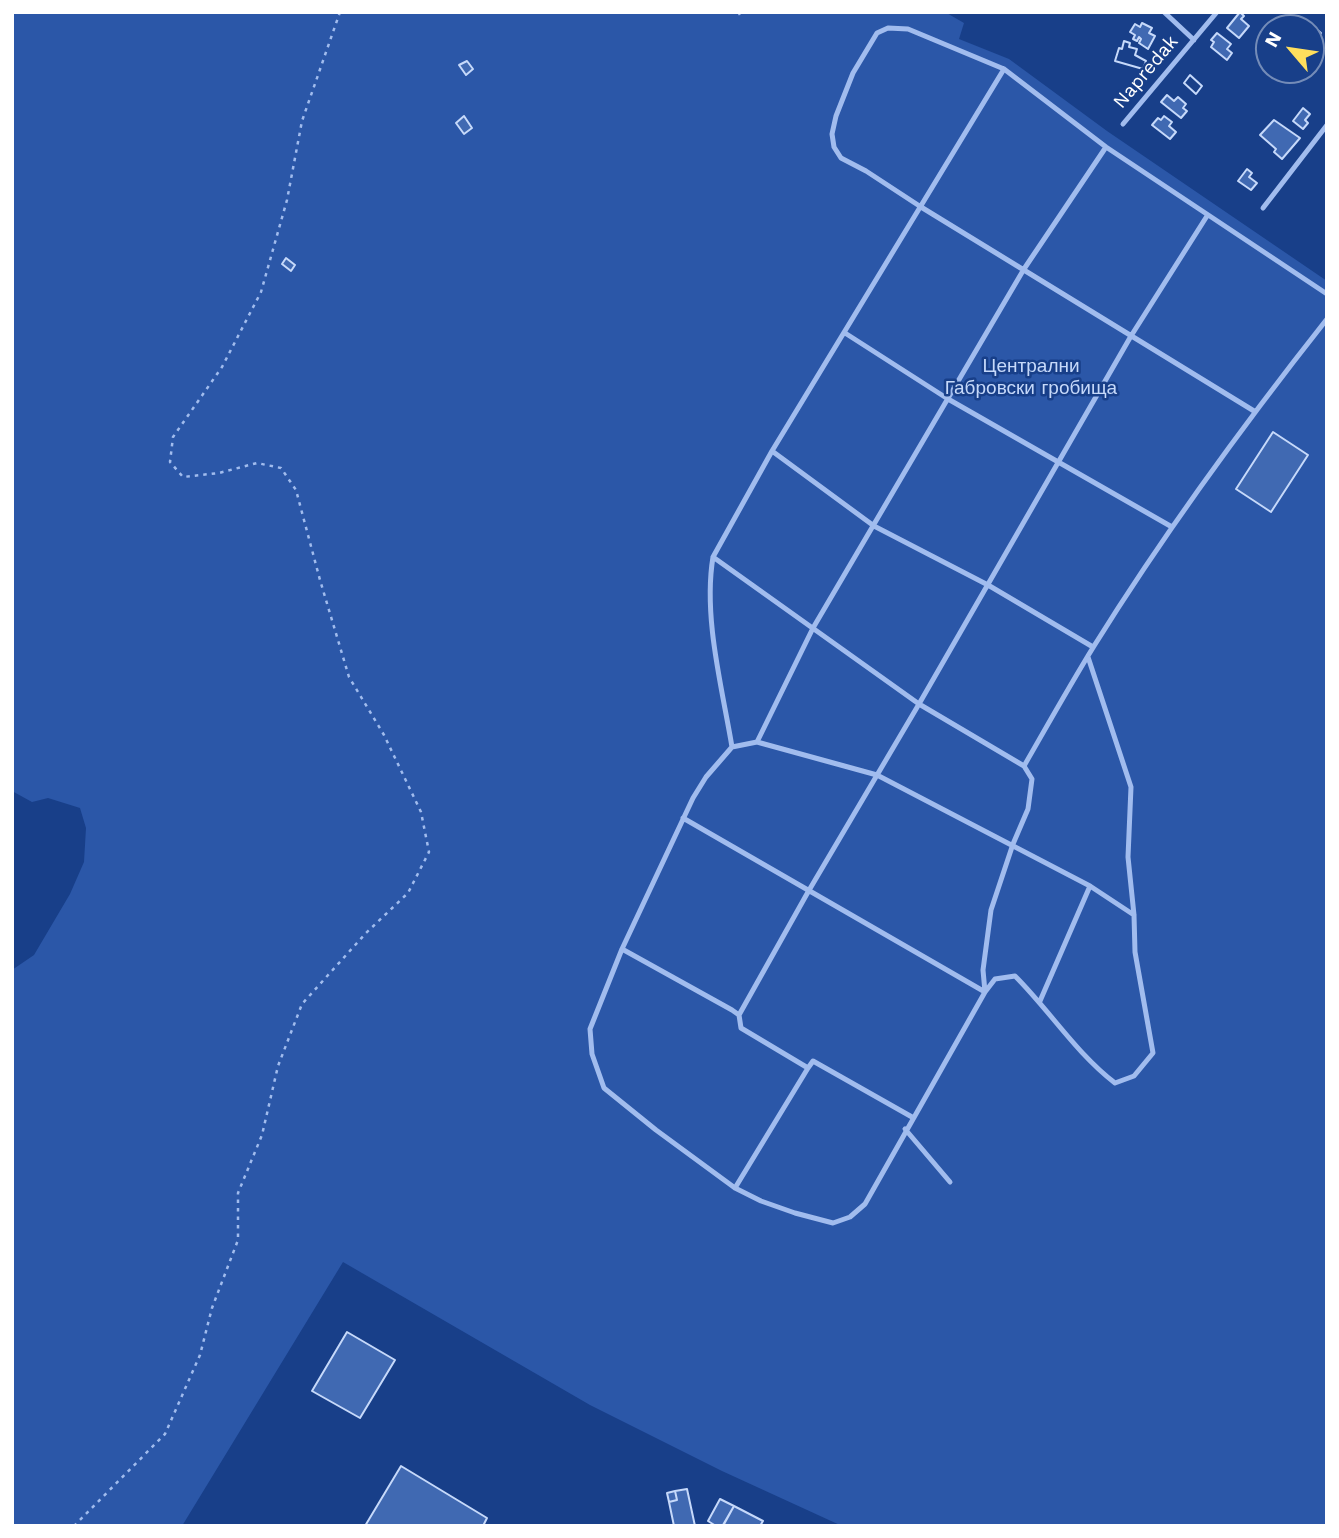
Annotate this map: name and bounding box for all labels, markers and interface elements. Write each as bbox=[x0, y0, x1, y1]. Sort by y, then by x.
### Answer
north arrow bbox=[1255, 14, 1325, 84]
text: N bbox=[1259, 28, 1286, 51]
street label: Napredak bbox=[1109, 31, 1183, 113]
park label: Централни Габровски гробища bbox=[945, 355, 1117, 399]

